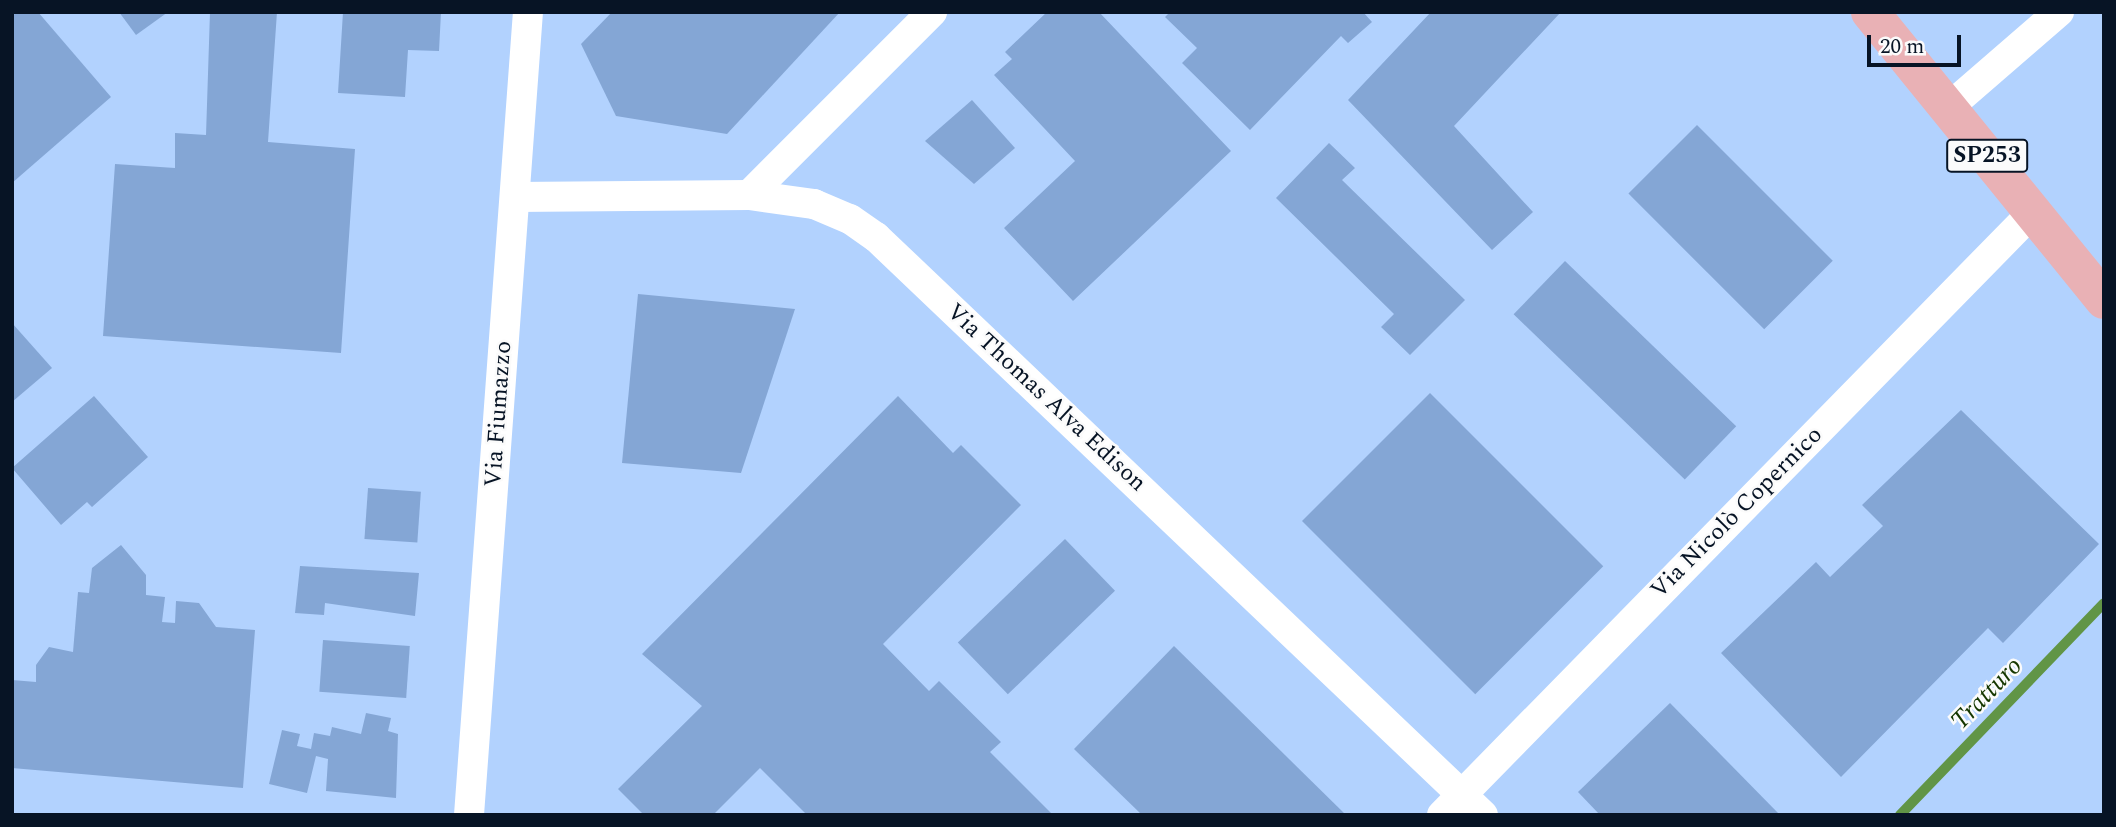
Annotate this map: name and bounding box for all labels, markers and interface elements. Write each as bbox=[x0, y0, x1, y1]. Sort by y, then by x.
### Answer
scale bar bbox=[1871, 21, 1966, 65]
text: 20 m bbox=[1880, 31, 1924, 63]
road number: SP253 bbox=[1945, 136, 2029, 176]
street label: Via Thomas Alva Edison bbox=[940, 298, 1152, 498]
street label: Via Fiumazzo bbox=[480, 340, 518, 488]
street label: Via Nicolò Copernico bbox=[1645, 421, 1829, 605]
water label: Tratturo bbox=[1945, 651, 2029, 737]

